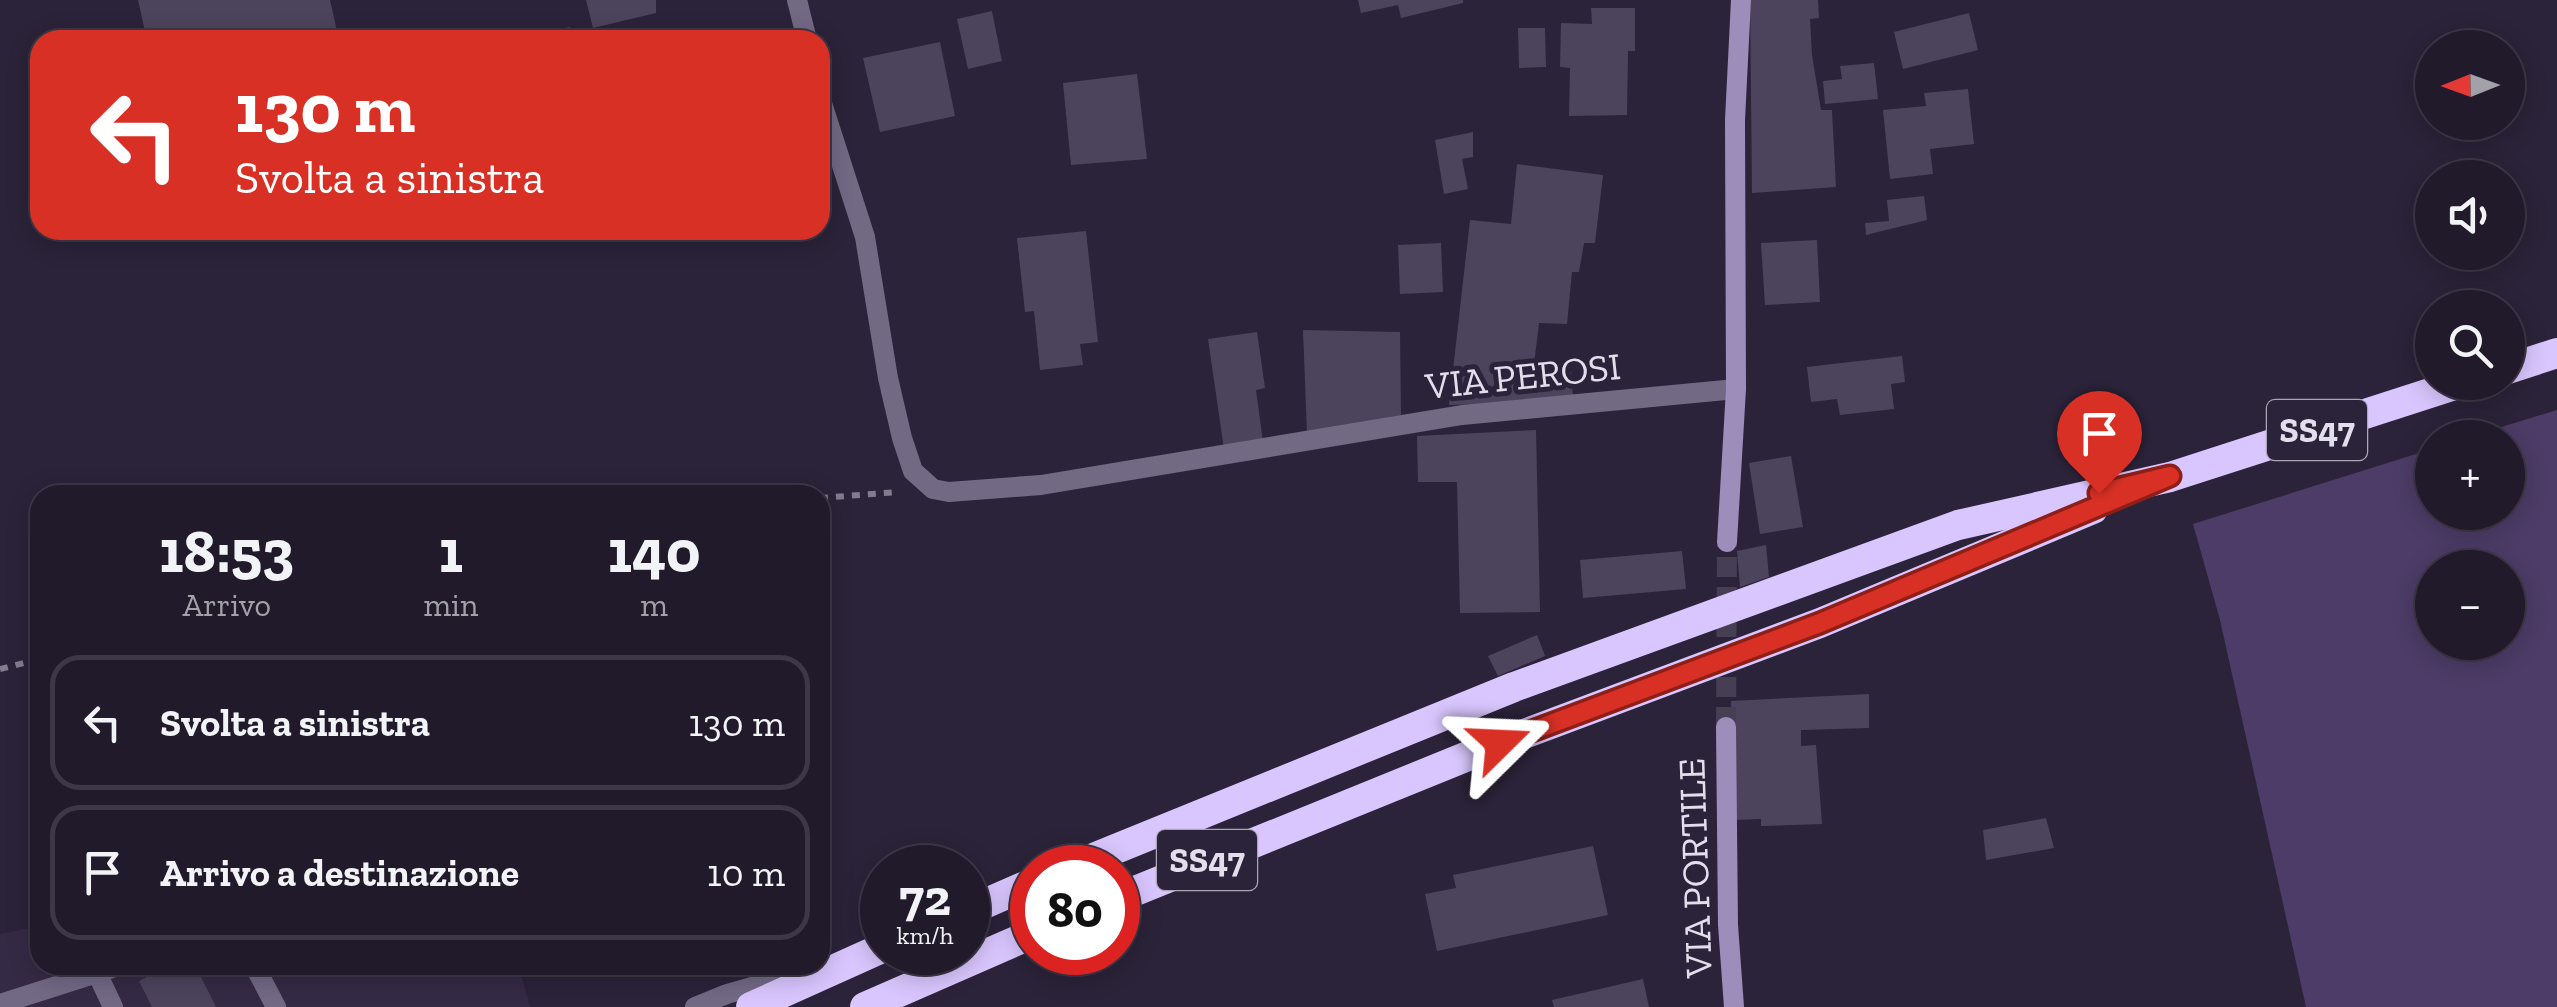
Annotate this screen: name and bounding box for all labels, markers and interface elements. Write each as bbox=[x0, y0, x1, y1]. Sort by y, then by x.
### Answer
north arrow bbox=[2415, 30, 2525, 140]
map controls bbox=[2415, 30, 2525, 660]
text: 130 m bbox=[235, 66, 415, 150]
icon: left bbox=[70, 70, 200, 200]
text: Svolta a sinistra bbox=[235, 151, 544, 205]
button: sound bbox=[2415, 160, 2525, 270]
button: search bbox=[2415, 290, 2525, 400]
street label: VIA PEROSI bbox=[1422, 343, 1623, 409]
pin bbox=[2057, 391, 2142, 494]
road number: SS47 bbox=[2267, 400, 2367, 460]
icon: arrive bbox=[2072, 406, 2127, 461]
button: + bbox=[2415, 420, 2525, 530]
text: 18:53 bbox=[159, 515, 294, 587]
text: 1 bbox=[439, 515, 463, 587]
text: 140 bbox=[608, 515, 701, 587]
button: − bbox=[2415, 550, 2525, 660]
text: Arrivo bbox=[183, 586, 271, 624]
text: min bbox=[423, 586, 478, 624]
text: m bbox=[640, 586, 668, 624]
position arrow bbox=[1448, 691, 1552, 795]
icon: left bbox=[75, 695, 130, 750]
text: Svolta a sinistra bbox=[160, 700, 430, 746]
text: 130 m bbox=[688, 700, 785, 746]
street label: VIA PORTILE bbox=[1668, 757, 1722, 980]
road number: SS47 bbox=[1157, 830, 1257, 890]
icon: arrive bbox=[75, 845, 130, 900]
speed limit sign: 80 bbox=[1010, 845, 1140, 975]
text: Arrivo a destinazione bbox=[160, 850, 519, 896]
text: 10 m bbox=[707, 850, 785, 896]
text: 72 bbox=[899, 868, 951, 928]
text: km/h bbox=[896, 920, 954, 950]

